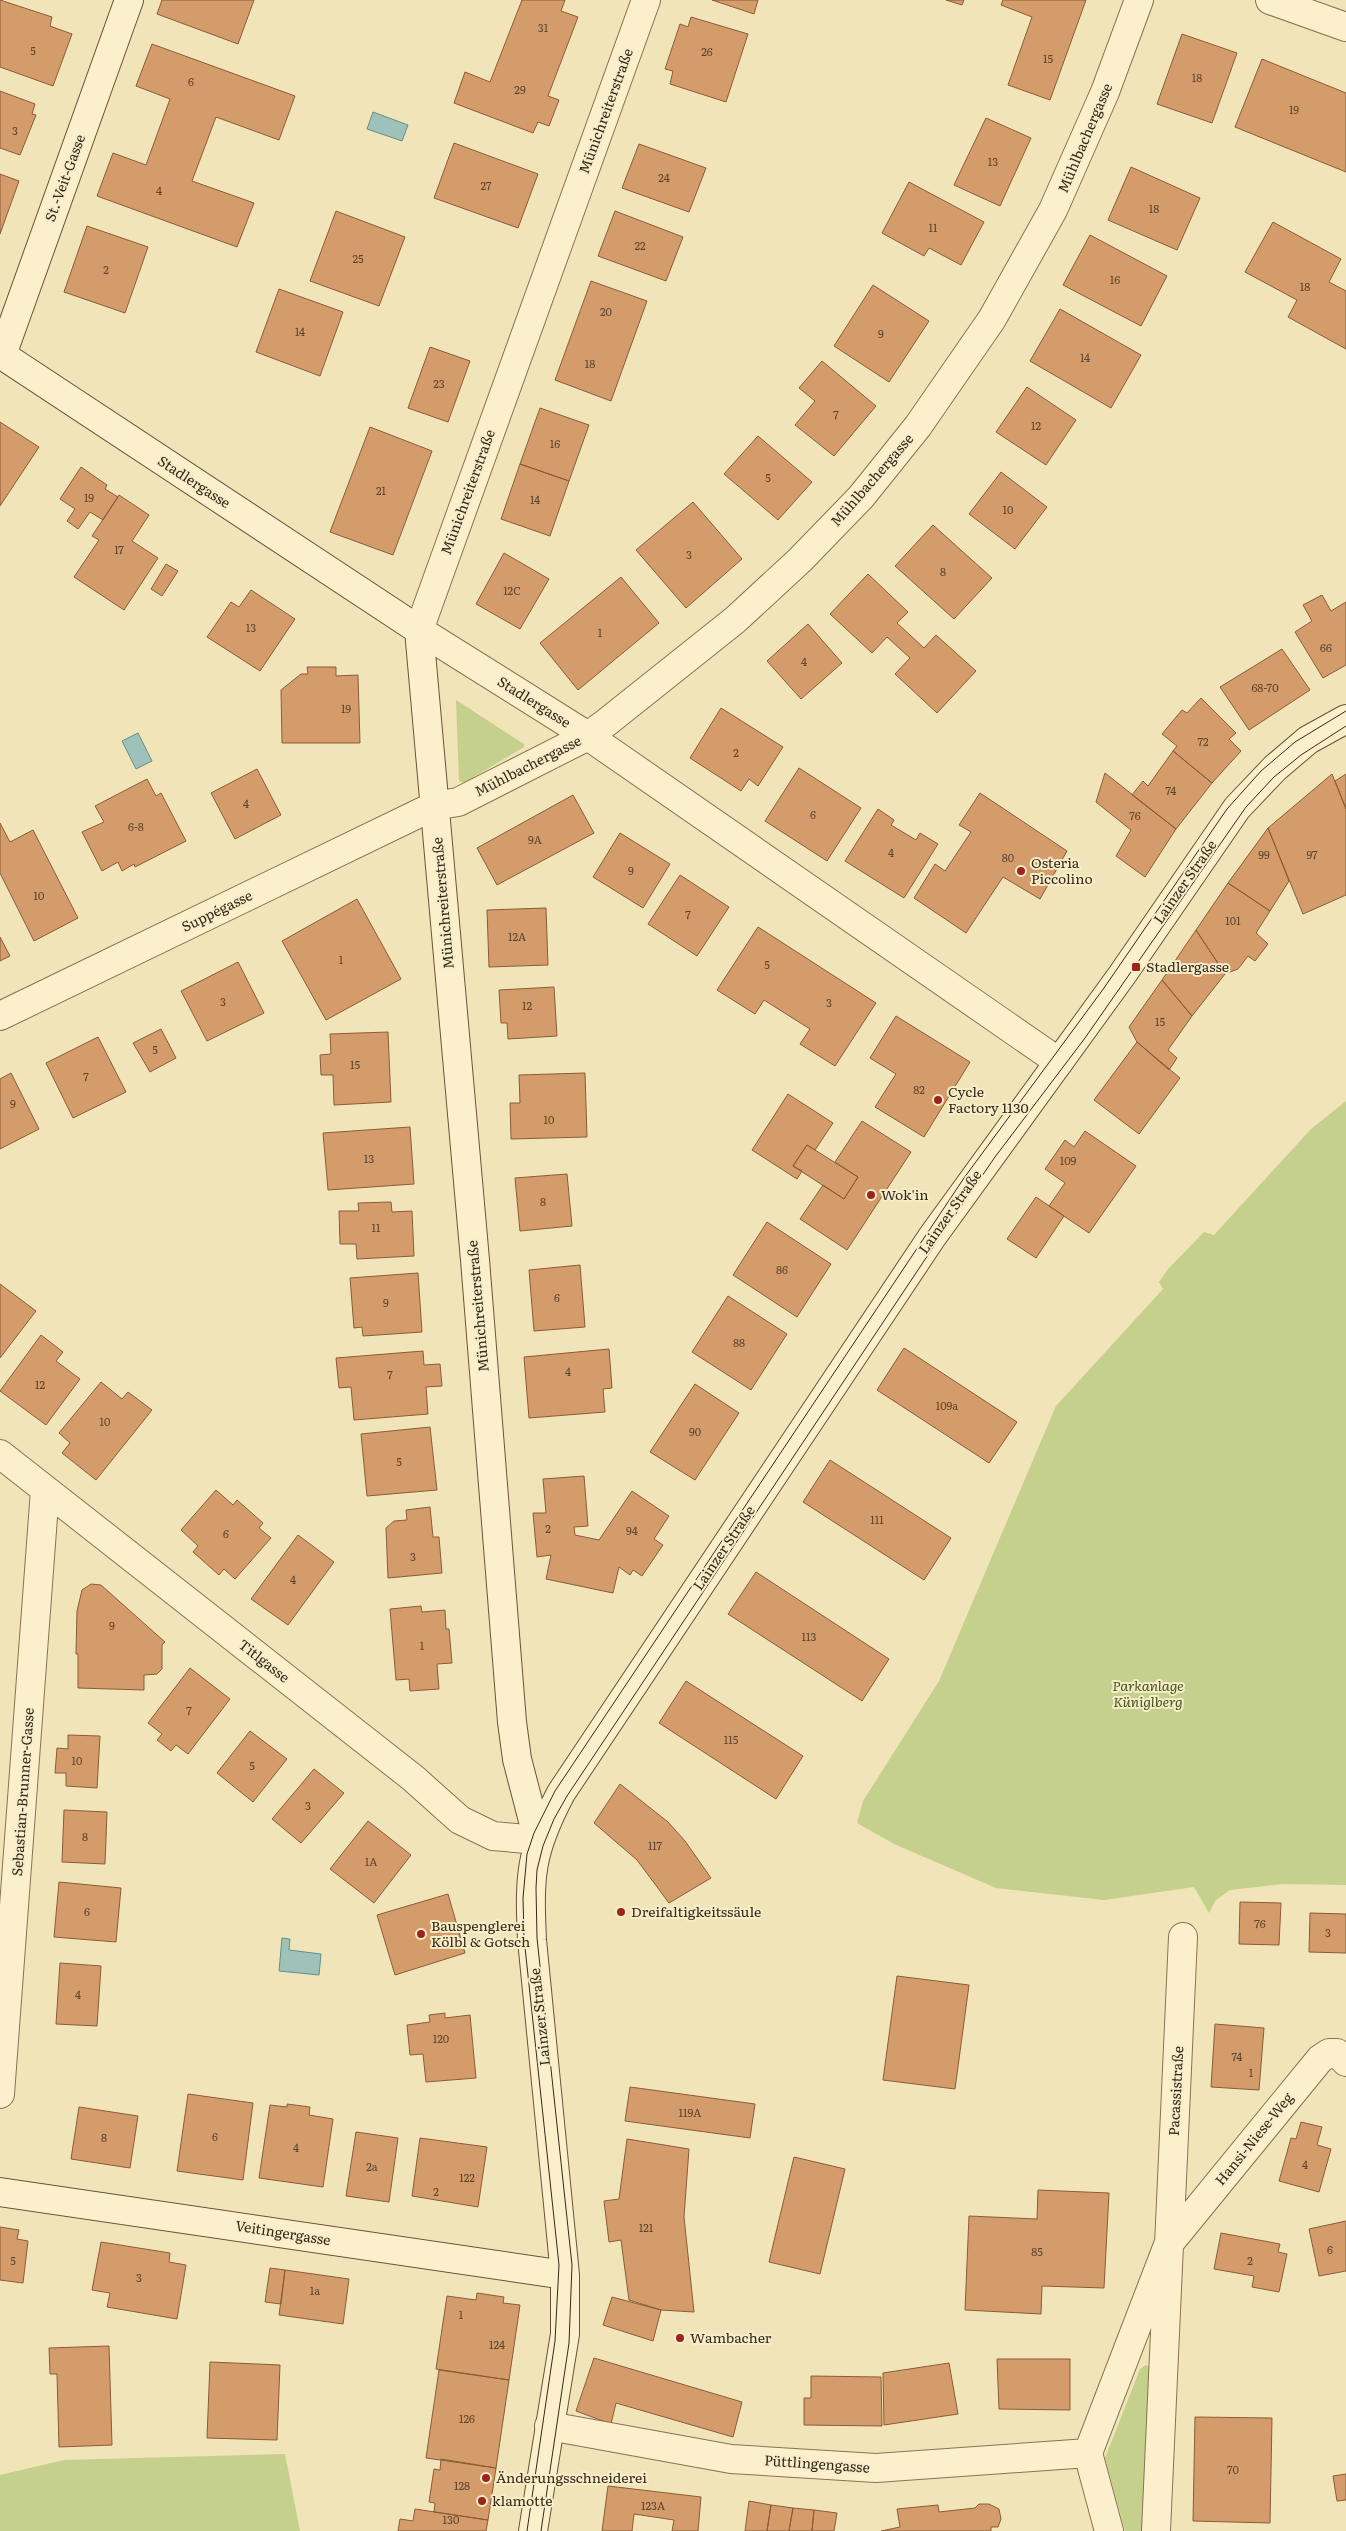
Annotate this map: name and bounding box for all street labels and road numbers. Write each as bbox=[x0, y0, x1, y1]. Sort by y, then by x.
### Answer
street label: Münichreiterstraße bbox=[573, 45, 637, 176]
street label: Mühlbachergasse bbox=[1052, 80, 1116, 195]
street label: St.-Veit-Gasse bbox=[39, 131, 89, 224]
street label: Münichreiterstraße bbox=[435, 426, 499, 557]
street label: Mühlbachergasse bbox=[825, 429, 917, 530]
street label: Stadlergasse bbox=[154, 450, 235, 512]
street label: Stadlergasse bbox=[494, 671, 575, 732]
street label: Mühlbachergasse bbox=[471, 730, 584, 801]
street label: Lainzer Straße bbox=[1148, 835, 1221, 927]
street label: Münichreiterstraße bbox=[426, 836, 458, 970]
street label: Suppégasse bbox=[178, 884, 255, 936]
street label: Lainzer Straße bbox=[913, 1165, 986, 1257]
street label: Münichreiterstraße bbox=[461, 1239, 493, 1373]
street label: Lainzer Straße bbox=[687, 1501, 759, 1594]
street label: Titlgasse bbox=[235, 1634, 294, 1686]
street label: Sebastian-Brunner-Gasse bbox=[6, 1707, 38, 1877]
street label: Lainzer Straße bbox=[524, 1967, 554, 2067]
street label: Pacassistraße bbox=[1163, 2045, 1187, 2136]
street label: Hansi-Niese-Weg bbox=[1209, 2088, 1297, 2189]
street label: Veitingergasse bbox=[234, 2215, 332, 2249]
street label: Püttlingengasse bbox=[764, 2449, 871, 2477]

